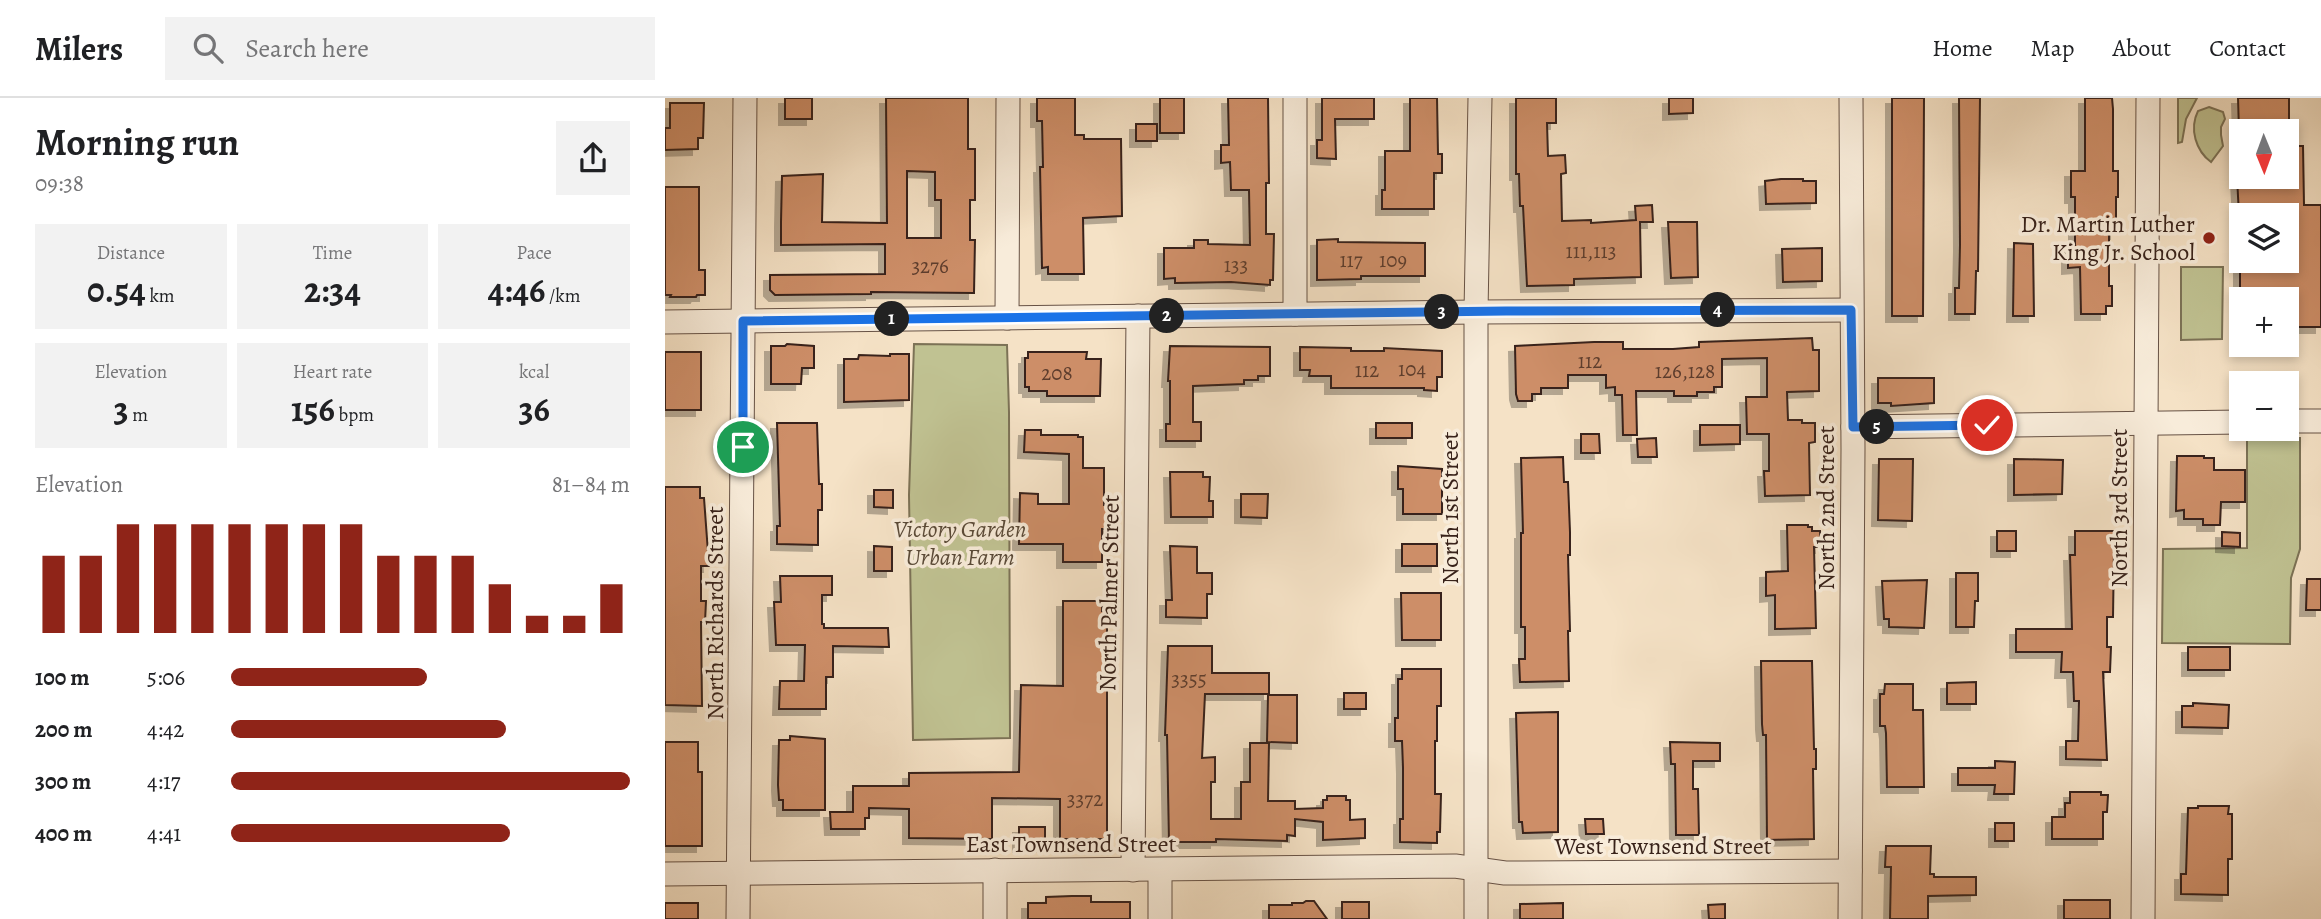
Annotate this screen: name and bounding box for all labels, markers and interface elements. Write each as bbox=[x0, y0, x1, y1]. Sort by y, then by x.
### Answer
search box bbox=[165, 17, 655, 80]
text: Milers bbox=[35, 26, 123, 71]
icon: search bbox=[189, 29, 227, 67]
text: Search here bbox=[245, 31, 369, 66]
text: Home bbox=[1932, 32, 1993, 64]
text: Map bbox=[2031, 32, 2075, 64]
text: About bbox=[2113, 32, 2171, 64]
text: Contact bbox=[2209, 32, 2286, 64]
text: Morning run bbox=[35, 116, 239, 168]
north arrow bbox=[2229, 119, 2299, 189]
map controls bbox=[2229, 119, 2299, 441]
button: share bbox=[556, 121, 630, 195]
text: 09:38 bbox=[35, 168, 84, 199]
button: layers bbox=[2229, 203, 2299, 273]
place label: Dr. Martin Luther King Jr. School bbox=[2020, 208, 2195, 268]
marker: Dr. Martin Luther King Jr. School bbox=[2201, 230, 2217, 246]
house number: 111,113 bbox=[1566, 237, 1616, 265]
text: Distance bbox=[97, 240, 165, 266]
text: Time bbox=[313, 240, 352, 266]
text: Pace bbox=[517, 240, 552, 266]
house number: 117 bbox=[1339, 246, 1363, 274]
house number: 109 bbox=[1379, 246, 1407, 274]
house number: 133 bbox=[1224, 251, 1248, 279]
house number: 3276 bbox=[911, 252, 949, 280]
text: 0.54 bbox=[87, 266, 146, 314]
text: 2:34 bbox=[304, 266, 361, 314]
text: 4:46 bbox=[488, 266, 545, 314]
text: km bbox=[146, 283, 175, 309]
text: /km bbox=[545, 283, 581, 309]
button: + bbox=[2229, 287, 2299, 357]
pin: 4 bbox=[1701, 292, 1735, 328]
pin: 3 bbox=[1425, 294, 1459, 330]
text: 4 bbox=[1713, 296, 1722, 322]
pin: 2 bbox=[1149, 298, 1185, 333]
text: 3 bbox=[1437, 298, 1446, 324]
pin: 1 bbox=[875, 302, 909, 336]
text: 2 bbox=[1162, 302, 1171, 328]
text: 1 bbox=[888, 305, 895, 331]
house number: 112 bbox=[1578, 347, 1602, 375]
house number: 104 bbox=[1398, 355, 1426, 383]
house number: 112 bbox=[1355, 356, 1379, 384]
house number: 126,128 bbox=[1655, 357, 1715, 385]
text: Elevation bbox=[94, 359, 167, 385]
text: Heart rate bbox=[293, 359, 372, 385]
text: kcal bbox=[519, 359, 549, 385]
house number: 208 bbox=[1041, 359, 1073, 387]
button: − bbox=[2229, 371, 2299, 441]
text: 3 bbox=[114, 385, 129, 433]
text: 156 bbox=[291, 385, 335, 433]
text: 36 bbox=[518, 385, 550, 433]
pin bbox=[1957, 395, 2017, 455]
text: m bbox=[129, 402, 148, 428]
text: bpm bbox=[335, 402, 374, 428]
icon: check bbox=[1968, 406, 2006, 444]
pin: 5 bbox=[1859, 410, 1895, 444]
text: 5 bbox=[1872, 413, 1881, 439]
pin bbox=[713, 417, 773, 477]
street label: North 2nd Street bbox=[1810, 426, 1842, 590]
icon: arrive bbox=[724, 428, 762, 466]
street label: North 3rd Street bbox=[2103, 428, 2135, 588]
street label: North 1st Street bbox=[1434, 431, 1466, 584]
text: Elevation bbox=[35, 469, 123, 500]
text: 81–84 m bbox=[552, 469, 630, 500]
street label: North Palmer Street bbox=[1091, 494, 1127, 692]
street label: North Richards Street bbox=[699, 506, 731, 720]
park label: Victory Garden Urban Farm bbox=[894, 513, 1027, 573]
text: 100 m bbox=[35, 662, 90, 693]
text: 5:06 bbox=[147, 662, 185, 693]
house number: 3355 bbox=[1171, 665, 1207, 693]
text: 200 m bbox=[35, 714, 93, 745]
text: 4:42 bbox=[147, 714, 184, 745]
text: 300 m bbox=[35, 766, 91, 797]
text: 4:17 bbox=[147, 766, 180, 797]
house number: 3372 bbox=[1067, 785, 1103, 813]
text: 400 m bbox=[35, 818, 92, 849]
text: 4:41 bbox=[147, 818, 181, 849]
street label: East Townsend Street bbox=[966, 828, 1176, 860]
street label: West Townsend Street bbox=[1553, 830, 1772, 862]

